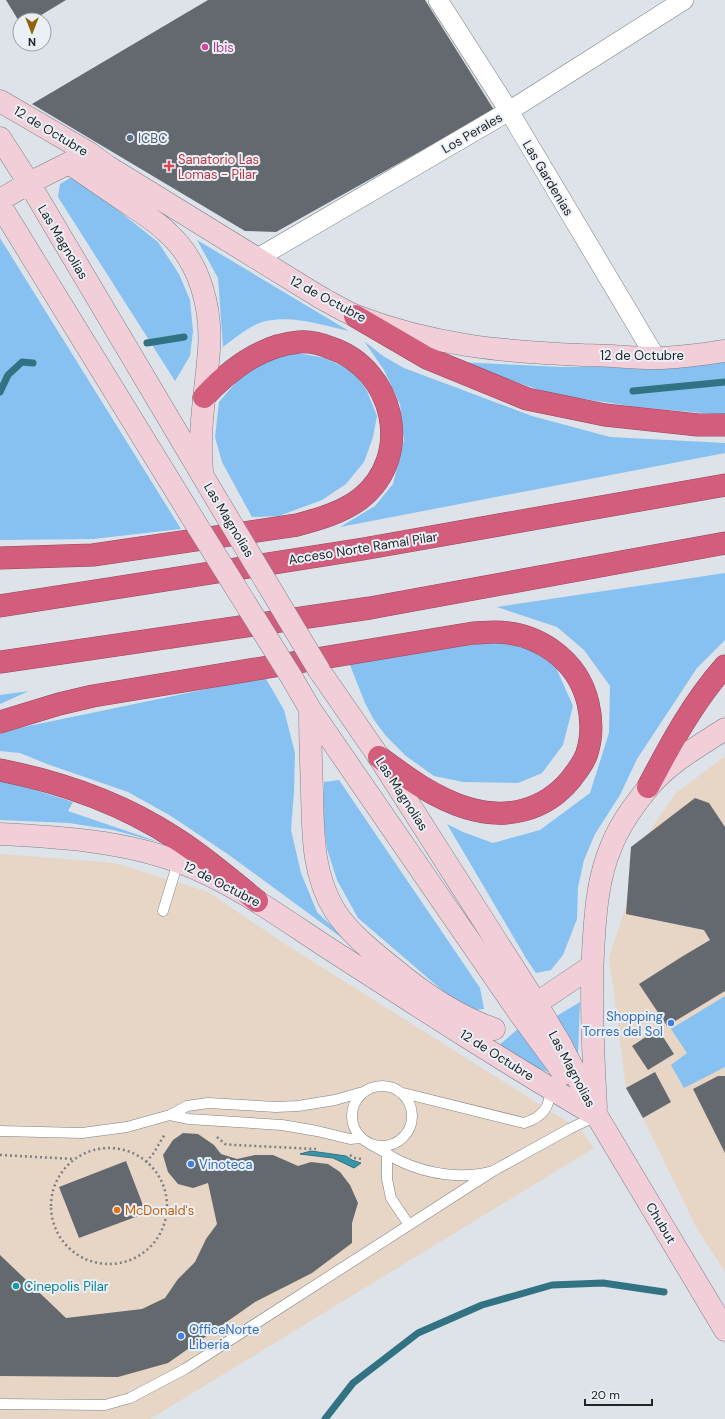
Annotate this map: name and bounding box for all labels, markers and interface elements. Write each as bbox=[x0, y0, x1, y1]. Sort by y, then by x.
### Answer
north arrow bbox=[12, 12, 52, 52]
text: N bbox=[28, 35, 36, 49]
place label: Ibis bbox=[213, 39, 234, 56]
marker: Ibis bbox=[200, 42, 210, 52]
street label: 12 de Octubre bbox=[11, 102, 91, 160]
street label: Los Perales bbox=[439, 109, 505, 157]
place label: ICBC bbox=[138, 130, 168, 147]
marker: ICBC bbox=[125, 133, 135, 143]
street label: Las Gardenias bbox=[519, 137, 577, 219]
place label: Sanatorio Las Lomas - Pilar bbox=[178, 151, 259, 183]
marker: Sanatorio Las Lomas - Pilar bbox=[163, 160, 175, 172]
street label: Las Magnolias bbox=[34, 202, 92, 282]
street label: 12 de Octubre bbox=[287, 272, 369, 326]
street label: 12 de Octubre bbox=[600, 347, 684, 364]
street label: Las Magnolias bbox=[200, 480, 258, 560]
street label: Acceso Norte Ramal Pilar bbox=[287, 528, 439, 568]
street label: Las Magnolias bbox=[372, 754, 432, 834]
street label: 12 de Octubre bbox=[181, 857, 263, 911]
place label: Shopping Torres del Sol bbox=[582, 1008, 663, 1040]
marker: Shopping Torres del Sol bbox=[666, 1018, 676, 1028]
street label: 12 de Octubre bbox=[457, 1026, 537, 1084]
street label: Las Magnolias bbox=[545, 1028, 599, 1110]
place label: Vinoteca bbox=[199, 1156, 253, 1173]
marker: Vinoteca bbox=[186, 1159, 196, 1169]
street label: Chubut bbox=[642, 1199, 680, 1247]
place label: McDonald's bbox=[125, 1202, 194, 1219]
marker: McDonald's bbox=[112, 1205, 122, 1215]
place label: Cinepolis Pilar bbox=[24, 1278, 109, 1295]
marker: Cinepolis Pilar bbox=[11, 1281, 21, 1291]
place label: OfficeNorte Liberia bbox=[189, 1321, 259, 1353]
marker: OfficeNorte Liberia bbox=[176, 1331, 186, 1341]
scale bar bbox=[585, 1381, 652, 1407]
text: 20 m bbox=[591, 1387, 620, 1403]

